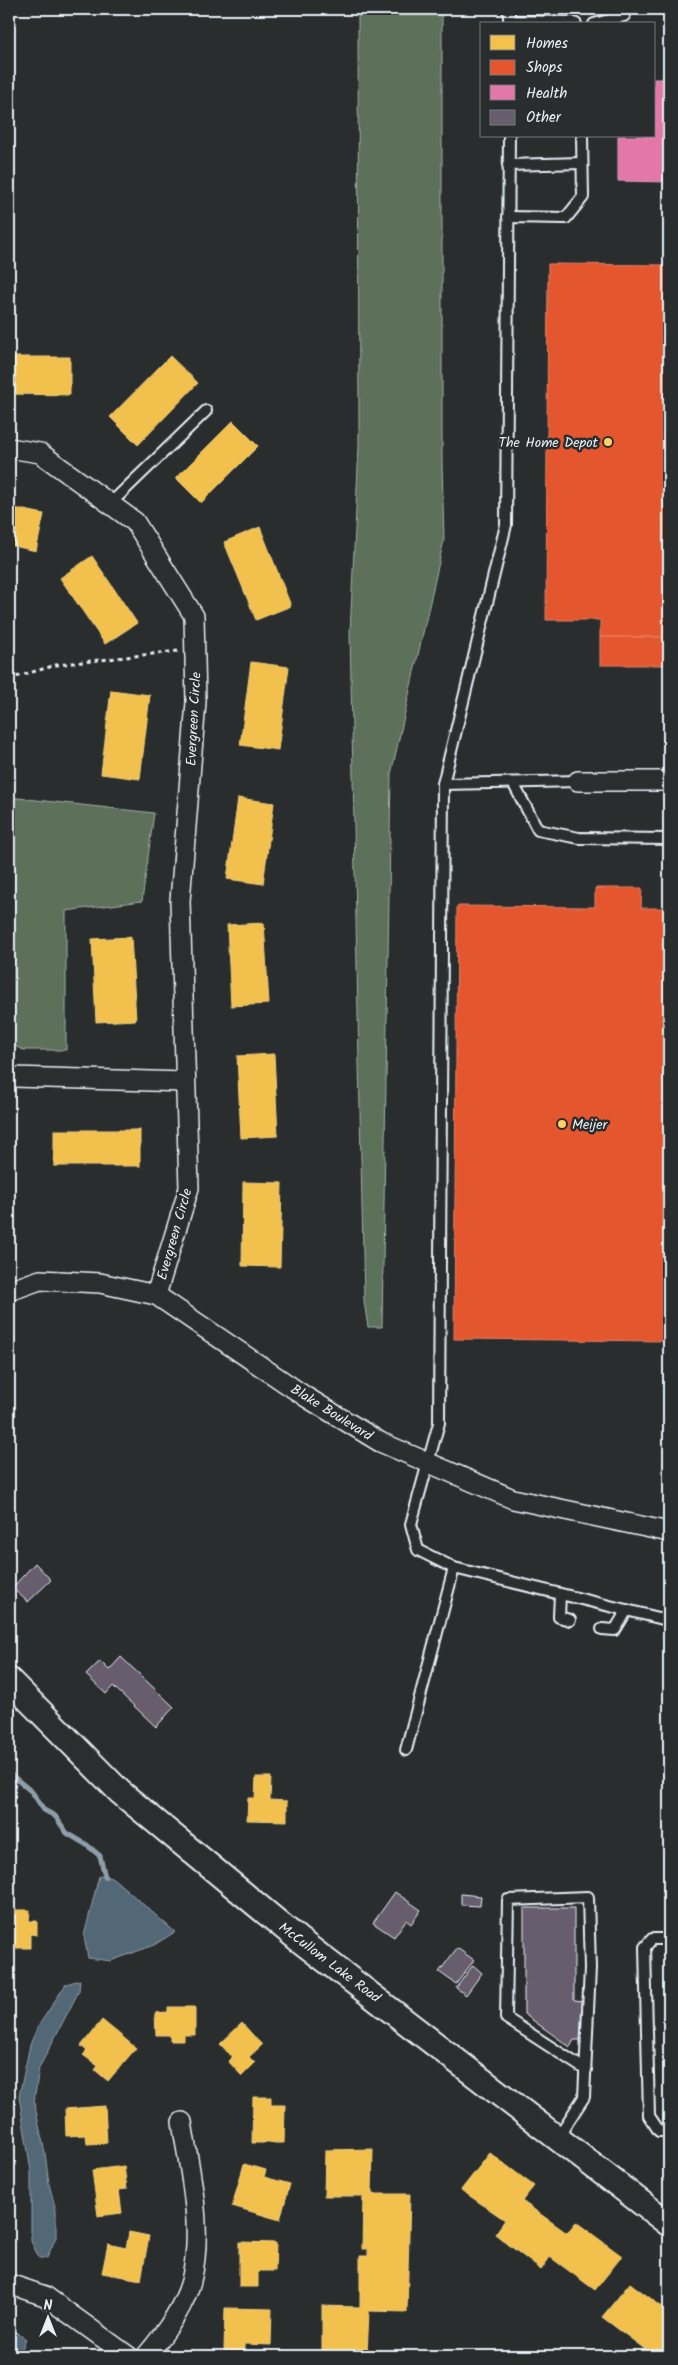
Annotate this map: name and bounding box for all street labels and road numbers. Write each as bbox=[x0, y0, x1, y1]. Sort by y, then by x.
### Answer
street label: Evergreen Circle bbox=[181, 671, 207, 767]
street label: Evergreen Circle bbox=[151, 1185, 199, 1283]
street label: Blake Boulevard bbox=[286, 1379, 378, 1447]
street label: McCullom Lake Road bbox=[274, 1917, 386, 2009]

